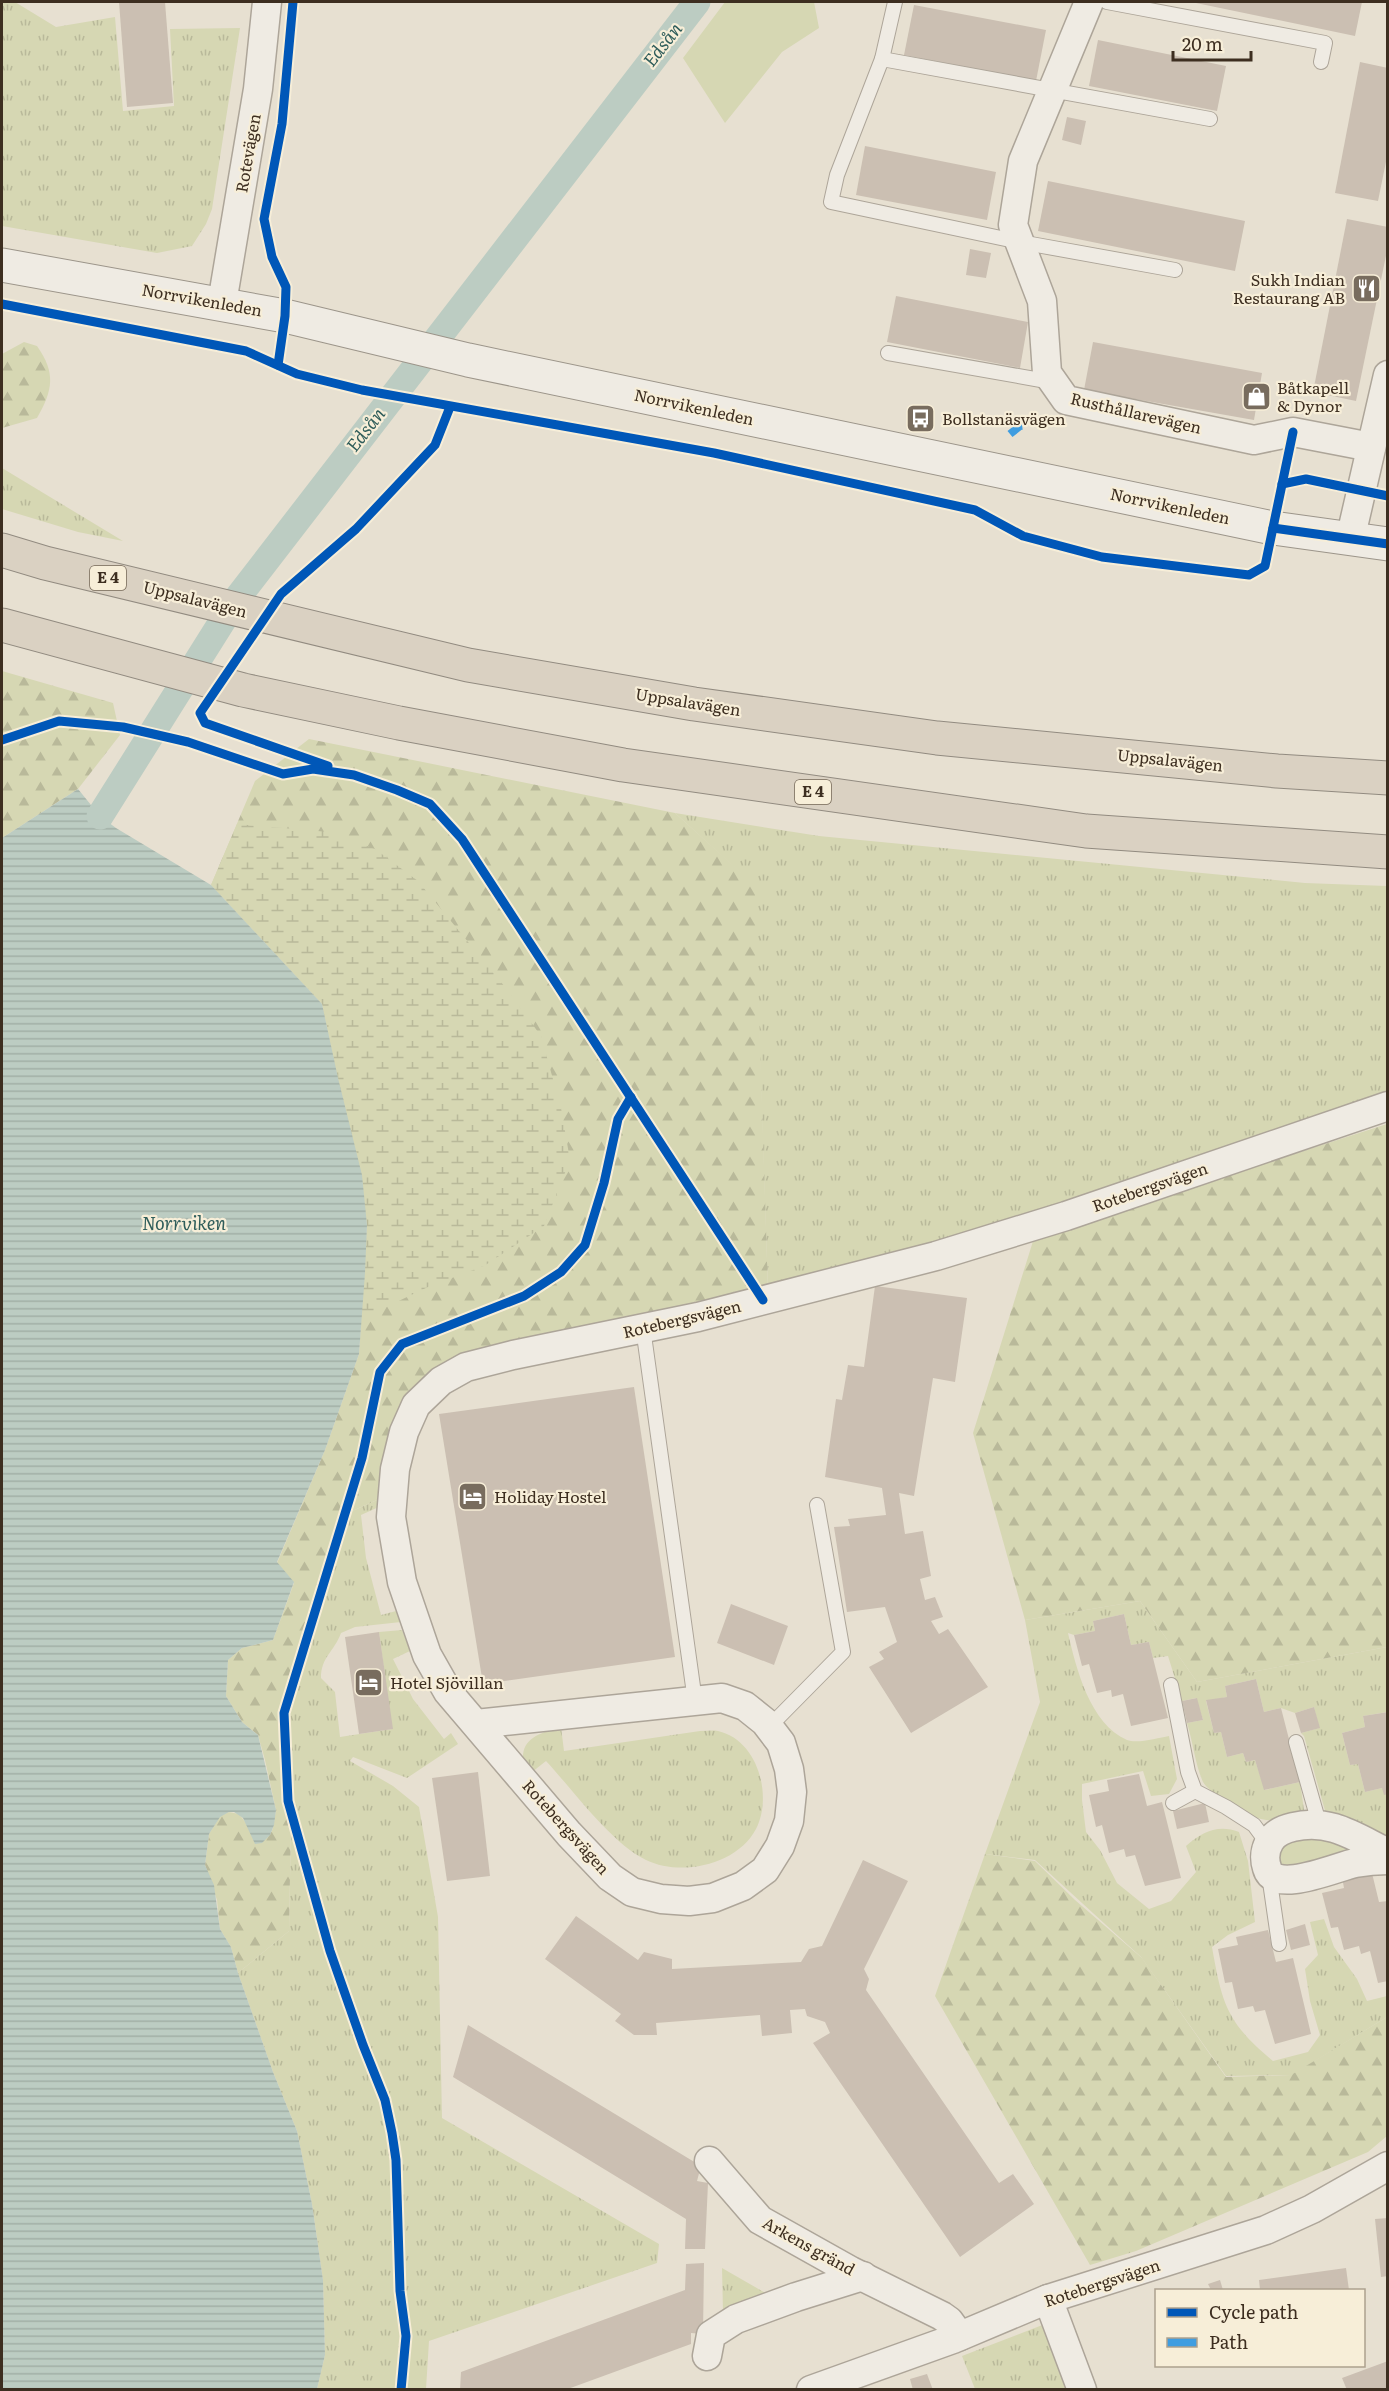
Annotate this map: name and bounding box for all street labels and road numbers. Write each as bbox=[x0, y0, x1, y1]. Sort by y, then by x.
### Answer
street label: Rotevägen bbox=[228, 111, 266, 194]
street label: Norrvikenleden bbox=[140, 277, 265, 321]
street label: Norrvikenleden bbox=[632, 382, 757, 431]
street label: Rusthållarevägen bbox=[1068, 385, 1204, 439]
street label: Norrvikenleden bbox=[1108, 481, 1233, 530]
road number: E 4 bbox=[90, 566, 126, 590]
street label: Uppsalavägen bbox=[141, 574, 250, 623]
street label: Uppsalavägen bbox=[634, 681, 743, 721]
street label: Uppsalavägen bbox=[1116, 742, 1225, 777]
road number: E 4 bbox=[795, 780, 831, 804]
street label: Rotebergsvägen bbox=[1089, 1155, 1211, 1217]
street label: Rotebergsvägen bbox=[620, 1293, 744, 1343]
street label: Rotebergsvägen bbox=[517, 1773, 616, 1880]
street label: Arkens gränd bbox=[759, 2210, 860, 2281]
street label: Rotebergsvägen bbox=[1041, 2252, 1163, 2312]

